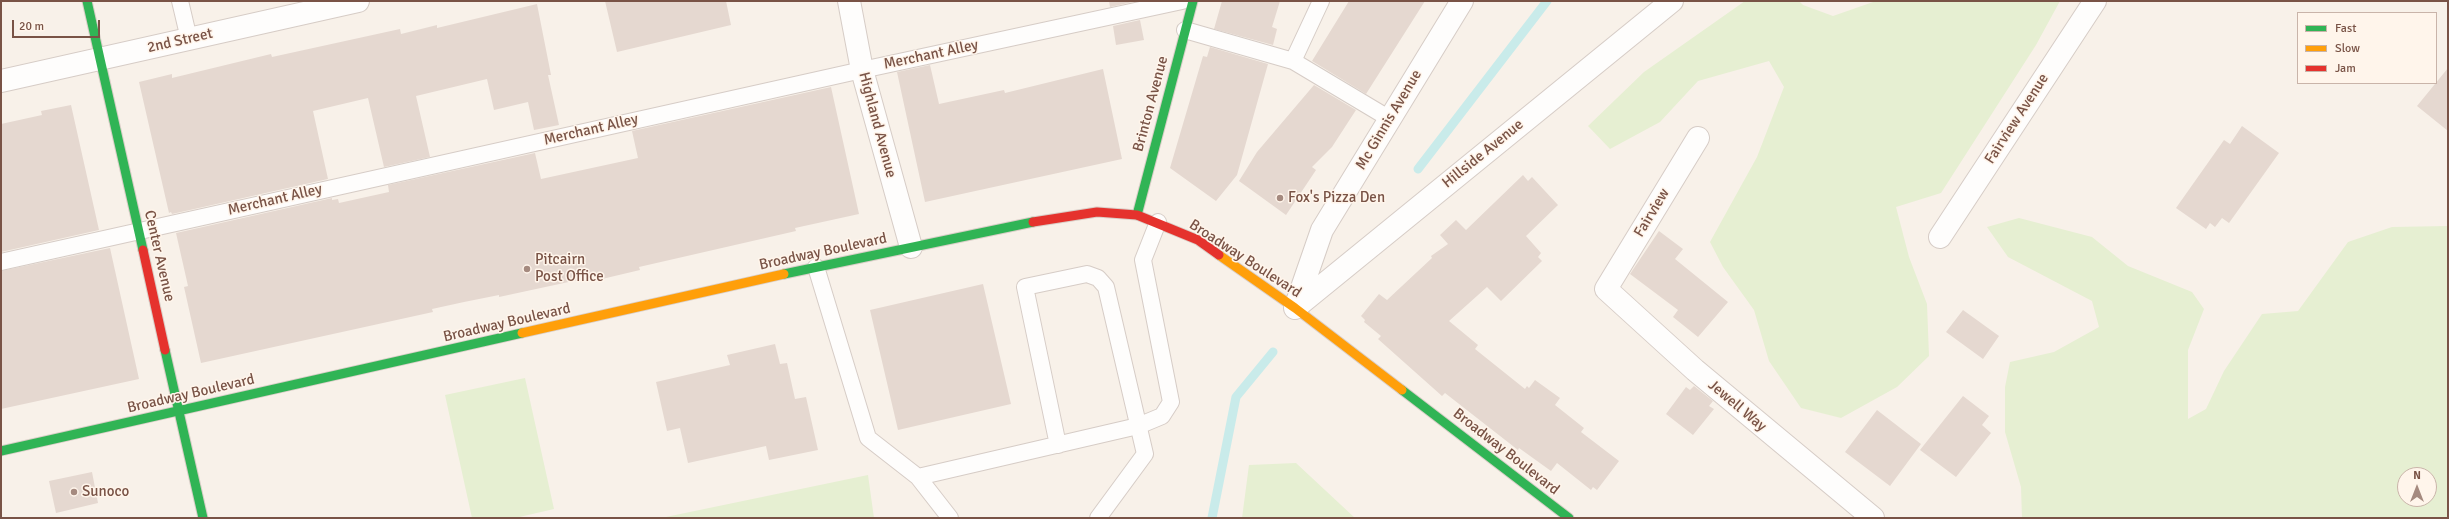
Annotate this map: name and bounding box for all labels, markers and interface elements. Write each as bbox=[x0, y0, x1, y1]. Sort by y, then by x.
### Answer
scale bar bbox=[14, 12, 102, 38]
legend bbox=[2297, 12, 2437, 84]
text: 20 m bbox=[19, 19, 44, 34]
text: Fast bbox=[2335, 21, 2356, 36]
street label: 2nd Street bbox=[146, 25, 214, 57]
street label: Merchant Alley bbox=[882, 36, 980, 74]
text: Slow bbox=[2335, 41, 2360, 56]
street label: Brinton Avenue bbox=[1130, 54, 1172, 154]
text: Jam bbox=[2335, 61, 2356, 76]
street label: Mc Ginnis Avenue bbox=[1352, 67, 1426, 173]
street label: Highland Avenue bbox=[854, 70, 900, 180]
street label: Fairview Avenue bbox=[1981, 70, 2053, 168]
street label: Merchant Alley bbox=[542, 110, 640, 150]
street label: Hillside Avenue bbox=[1439, 116, 1527, 192]
street label: Merchant Alley bbox=[226, 180, 324, 220]
street label: Fairview bbox=[1630, 185, 1674, 241]
place label: Fox's Pizza Den bbox=[1288, 189, 1385, 207]
marker: Fox's Pizza Den bbox=[1275, 193, 1285, 203]
street label: Center Avenue bbox=[140, 209, 178, 303]
street label: Broadway Boulevard bbox=[1186, 216, 1304, 302]
street label: Broadway Boulevard bbox=[757, 230, 889, 274]
place label: Pitcairn Post Office bbox=[535, 251, 604, 286]
marker: Pitcairn Post Office bbox=[522, 264, 532, 274]
street label: Broadway Boulevard bbox=[442, 300, 572, 346]
street label: Broadway Boulevard bbox=[126, 371, 256, 417]
street label: Jewell Way bbox=[1704, 376, 1770, 436]
street label: Broadway Boulevard bbox=[1449, 405, 1563, 499]
north arrow bbox=[2397, 467, 2437, 507]
text: N bbox=[2413, 469, 2421, 482]
place label: Sunoco bbox=[82, 483, 129, 501]
marker: Sunoco bbox=[69, 487, 79, 497]

